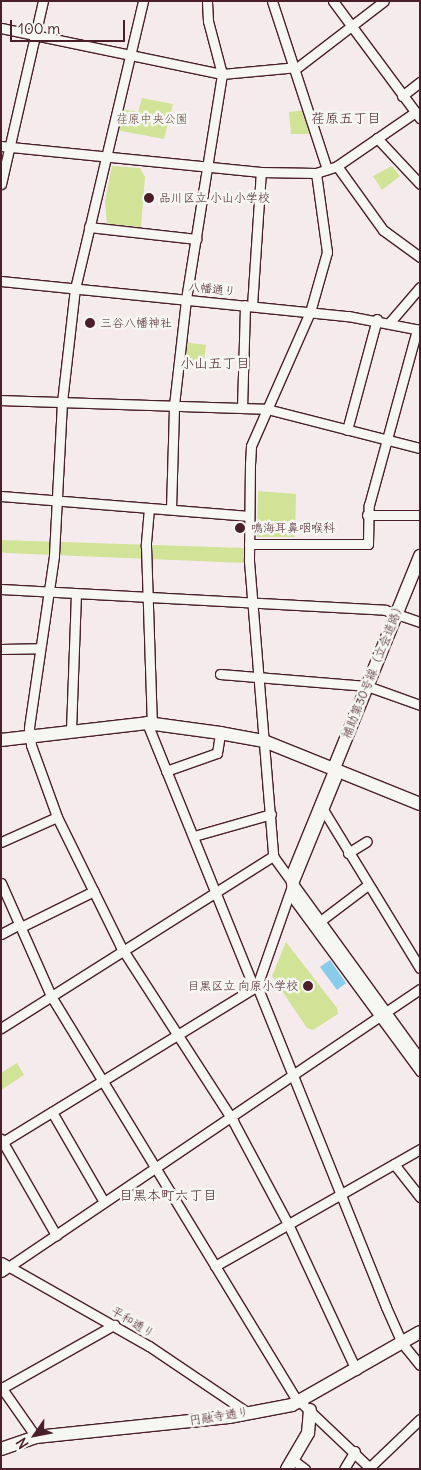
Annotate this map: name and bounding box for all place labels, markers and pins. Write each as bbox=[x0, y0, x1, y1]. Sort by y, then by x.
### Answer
place label: 品川区立 小山小学校 bbox=[159, 191, 270, 205]
marker: 品川区立 小山小学校 bbox=[143, 192, 155, 204]
place label: 三谷八幡神社 bbox=[100, 316, 172, 330]
marker: 三谷八幡神社 bbox=[84, 317, 96, 329]
marker: 鳴海耳鼻咽喉科 bbox=[233, 521, 247, 535]
place label: 鳴海耳鼻咽喉科 bbox=[251, 521, 335, 535]
place label: 目黒区立 向原小学校 bbox=[187, 979, 298, 993]
marker: 目黒区立 向原小学校 bbox=[302, 980, 314, 992]

